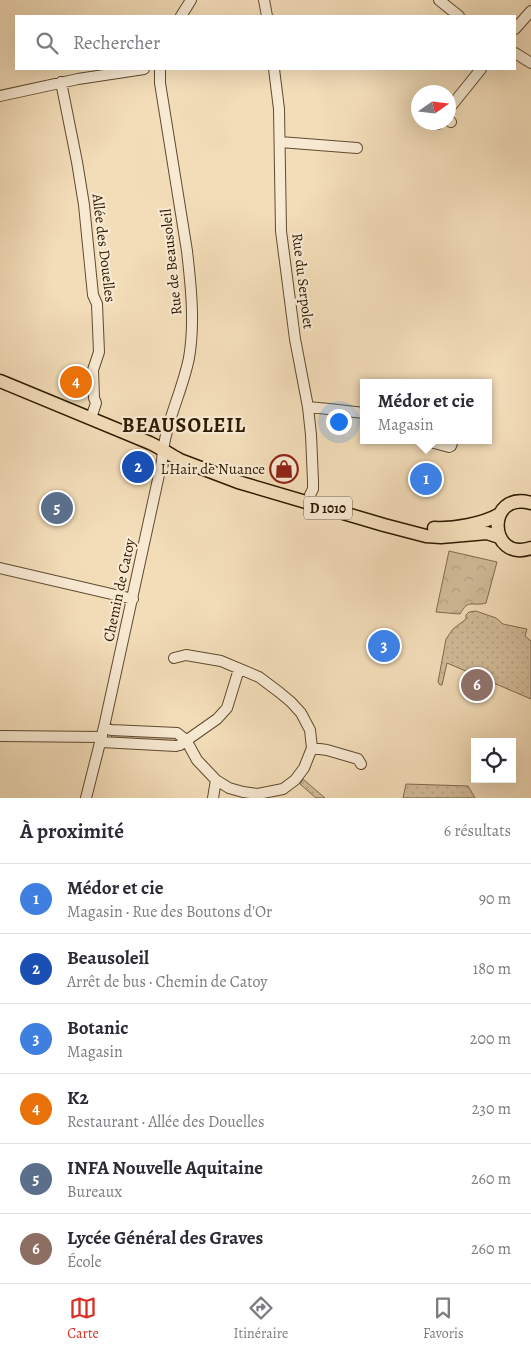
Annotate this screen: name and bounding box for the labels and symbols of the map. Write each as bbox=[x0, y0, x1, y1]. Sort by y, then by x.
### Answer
north arrow bbox=[411, 85, 456, 130]
street label: Allée des Douelles bbox=[87, 192, 121, 303]
street label: Rue de Beausoleil bbox=[155, 208, 187, 316]
street label: Rue du Serpolet bbox=[287, 232, 319, 330]
pin: 4 bbox=[60, 363, 92, 401]
your location bbox=[326, 409, 352, 435]
district label: BEAUSOLEIL bbox=[122, 412, 246, 439]
pin: 2 bbox=[122, 448, 154, 486]
shop icon: L'Hair de Nuance bbox=[269, 454, 299, 484]
place label: L'Hair de Nuance bbox=[161, 459, 265, 479]
pin: 1 bbox=[410, 460, 442, 498]
pin: 5 bbox=[41, 489, 73, 527]
road number: D 1010 bbox=[304, 496, 352, 520]
street label: Chemin de Catoy bbox=[98, 536, 140, 643]
pin: 3 bbox=[368, 627, 400, 665]
pin: 6 bbox=[461, 666, 493, 704]

